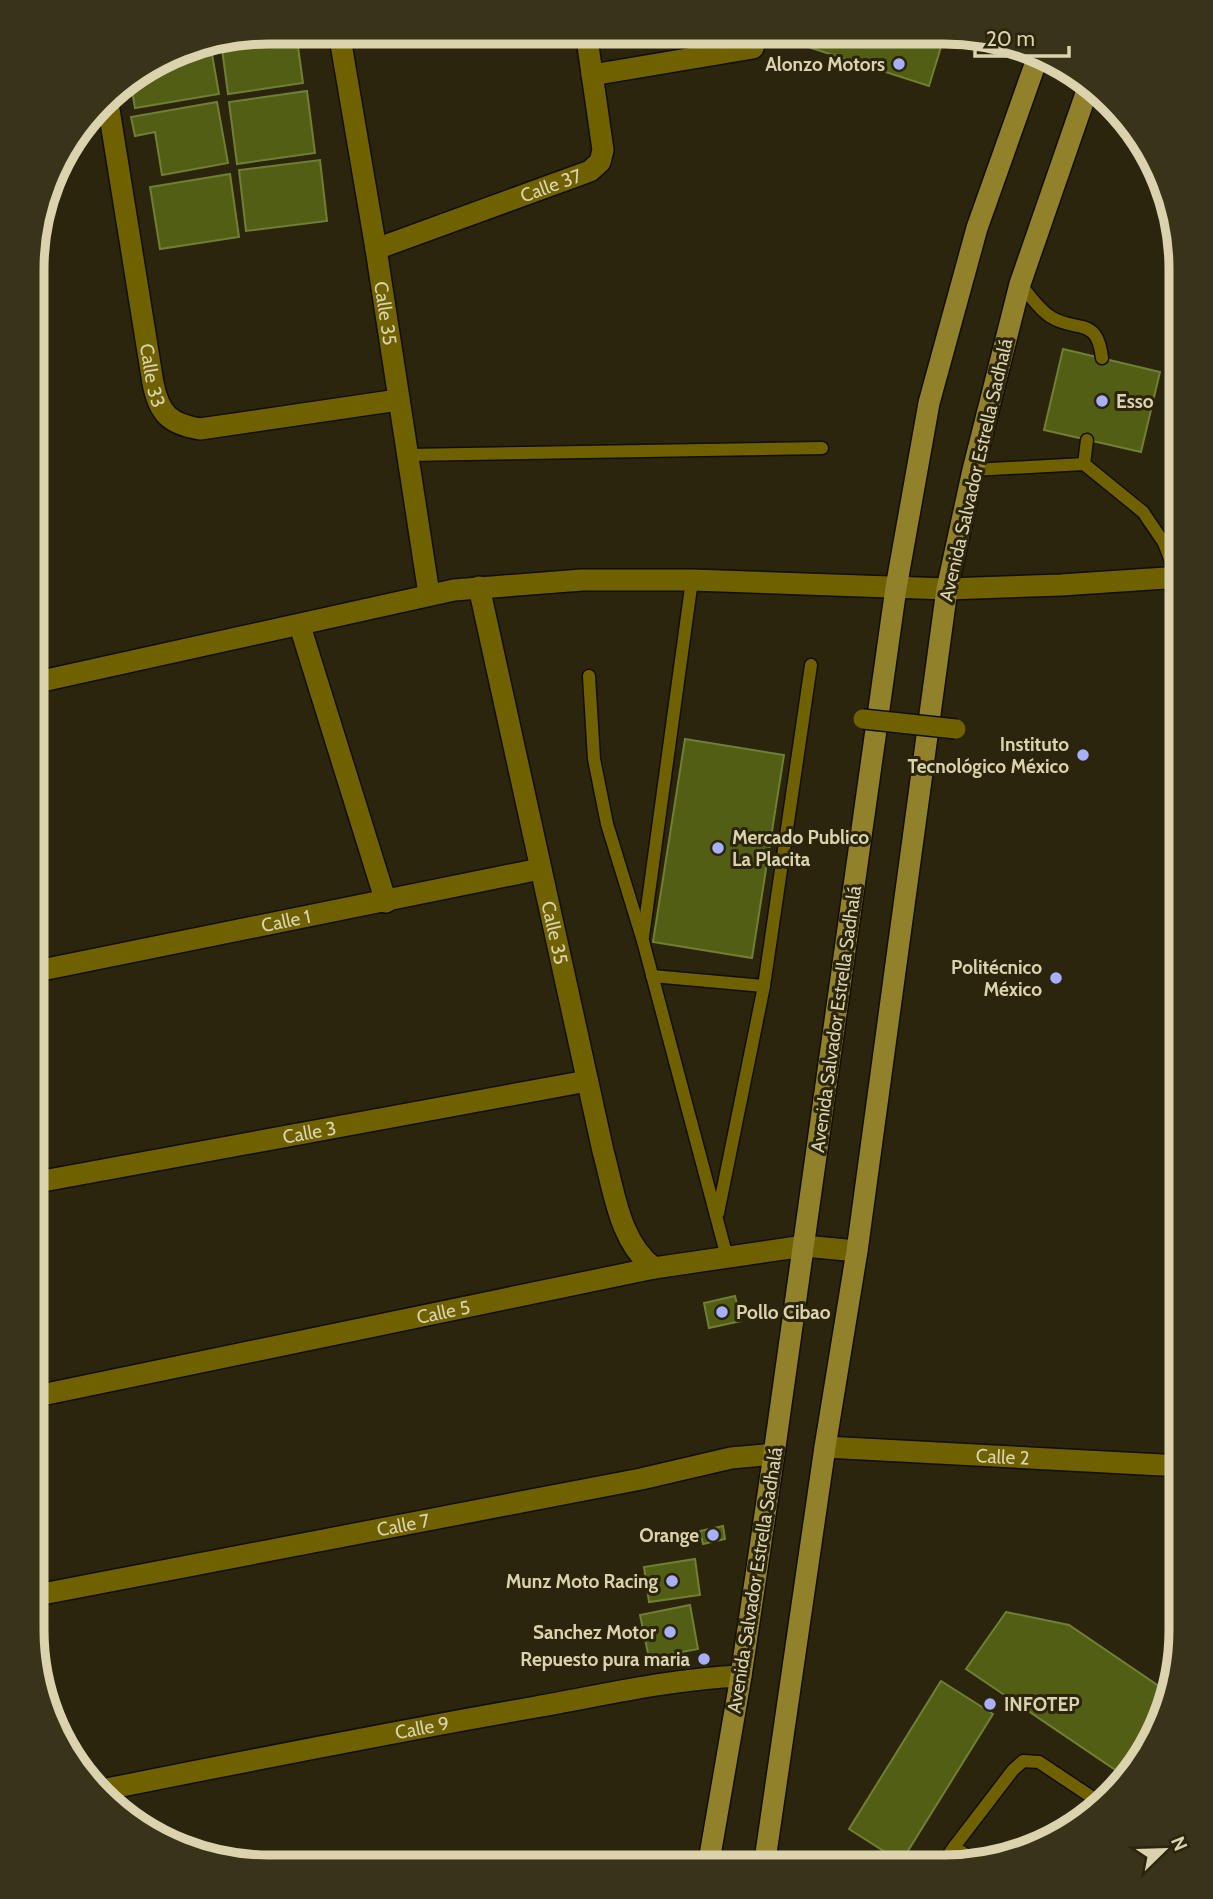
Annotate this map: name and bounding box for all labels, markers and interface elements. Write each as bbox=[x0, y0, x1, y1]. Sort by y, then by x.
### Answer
scale bar bbox=[975, 14, 1070, 58]
text: 20 m bbox=[986, 26, 1035, 51]
place label: Alonzo Motors bbox=[765, 53, 885, 76]
marker: Alonzo Motors bbox=[891, 56, 907, 72]
street label: Calle 37 bbox=[517, 163, 585, 207]
street label: Calle 35 bbox=[370, 280, 402, 347]
street label: Avenida Salvador Estrella Sadhalá bbox=[935, 336, 1017, 604]
street label: Calle 33 bbox=[135, 342, 171, 411]
place label: Esso bbox=[1116, 390, 1154, 413]
marker: Esso bbox=[1094, 393, 1110, 409]
place label: Instituto Tecnológico México bbox=[908, 733, 1069, 778]
marker: Instituto Tecnológico México bbox=[1075, 747, 1091, 763]
place label: Mercado Publico La Placita bbox=[732, 826, 869, 871]
marker: Mercado Publico La Placita bbox=[710, 840, 726, 856]
street label: Avenida Salvador Estrella Sadhalá bbox=[806, 884, 866, 1154]
street label: Calle 35 bbox=[537, 899, 573, 967]
street label: Calle 1 bbox=[259, 904, 313, 937]
place label: Politécnico México bbox=[951, 956, 1042, 1001]
marker: Politécnico México bbox=[1048, 970, 1064, 986]
street label: Calle 3 bbox=[281, 1116, 338, 1148]
street label: Calle 5 bbox=[414, 1295, 472, 1328]
place label: Pollo Cibao bbox=[736, 1301, 831, 1324]
marker: Pollo Cibao bbox=[714, 1304, 730, 1320]
street label: Calle 2 bbox=[975, 1444, 1030, 1469]
street label: Avenida Salvador Estrella Sadhalá bbox=[723, 1445, 787, 1715]
street label: Calle 7 bbox=[375, 1508, 432, 1541]
place label: Orange bbox=[639, 1524, 699, 1547]
marker: Orange bbox=[705, 1527, 721, 1543]
place label: Munz Moto Racing bbox=[506, 1570, 658, 1593]
marker: Munz Moto Racing bbox=[664, 1573, 680, 1589]
place label: Sanchez Motor bbox=[533, 1621, 657, 1644]
marker: Sanchez Motor bbox=[662, 1624, 678, 1640]
place label: Repuesto pura maria bbox=[520, 1648, 691, 1671]
marker: Repuesto pura maria bbox=[696, 1651, 712, 1667]
place label: INFOTEP bbox=[1004, 1693, 1080, 1716]
marker: INFOTEP bbox=[982, 1696, 998, 1712]
street label: Calle 9 bbox=[393, 1711, 451, 1744]
north arrow bbox=[1129, 1815, 1199, 1885]
text: N bbox=[1166, 1833, 1192, 1854]

